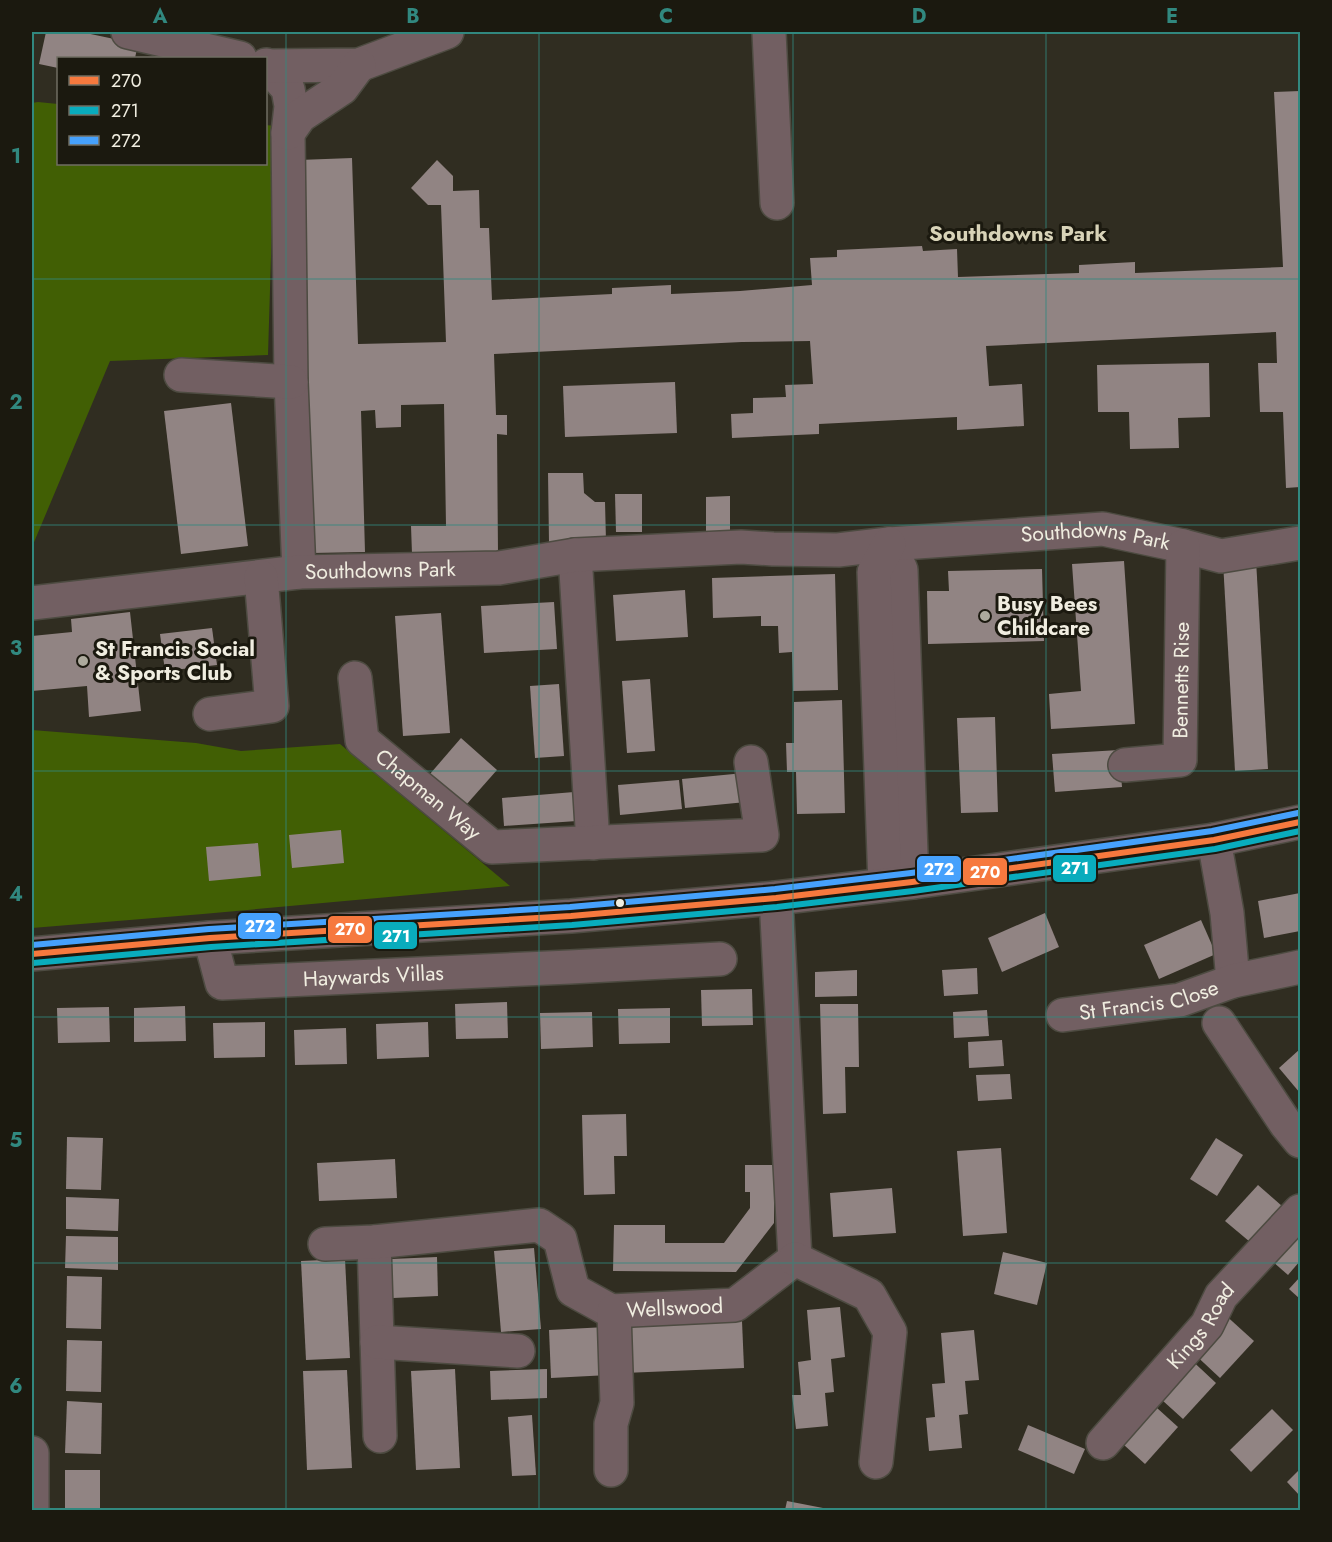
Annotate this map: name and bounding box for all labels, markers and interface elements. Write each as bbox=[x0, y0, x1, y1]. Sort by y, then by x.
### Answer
text: A bbox=[152, 2, 168, 31]
text: B bbox=[406, 2, 420, 31]
text: C bbox=[659, 2, 673, 31]
text: D bbox=[912, 2, 926, 31]
text: E bbox=[1166, 2, 1178, 31]
legend bbox=[57, 57, 267, 165]
text: 270 bbox=[111, 68, 142, 94]
text: 271 bbox=[111, 98, 139, 124]
text: 272 bbox=[111, 128, 141, 154]
text: 1 bbox=[11, 142, 21, 171]
district label: Southdowns Park bbox=[929, 217, 1107, 249]
text: 2 bbox=[9, 388, 23, 417]
street label: Southdowns Park bbox=[1020, 514, 1174, 558]
street label: Southdowns Park bbox=[305, 554, 457, 587]
place label: Busy Bees Childcare bbox=[997, 589, 1098, 643]
marker: Busy Bees Childcare bbox=[978, 609, 992, 623]
street label: Bennetts Rise bbox=[1165, 621, 1197, 739]
text: 3 bbox=[10, 634, 22, 663]
place label: St Francis Social & Sports Club bbox=[95, 634, 255, 688]
marker: St Francis Social & Sports Club bbox=[76, 654, 90, 668]
street label: Chapman Way bbox=[369, 742, 488, 848]
line badge: 271 bbox=[1052, 854, 1097, 883]
line badge: 272 bbox=[916, 855, 962, 883]
line badge: 270 bbox=[962, 857, 1008, 886]
text: 271 bbox=[1061, 857, 1089, 880]
text: 272 bbox=[924, 858, 954, 881]
text: 270 bbox=[970, 861, 1000, 884]
text: 4 bbox=[9, 880, 23, 909]
unlabelled marker bbox=[614, 897, 626, 909]
line badge: 272 bbox=[237, 912, 282, 940]
text: 272 bbox=[245, 915, 275, 938]
line badge: 270 bbox=[327, 915, 373, 944]
text: 270 bbox=[335, 918, 365, 941]
line badge: 271 bbox=[373, 921, 418, 950]
text: 271 bbox=[382, 925, 410, 948]
street label: Haywards Villas bbox=[302, 958, 444, 994]
street label: St Francis Close bbox=[1077, 972, 1223, 1028]
text: 5 bbox=[10, 1126, 23, 1155]
street label: Kings Road bbox=[1160, 1276, 1241, 1376]
street label: Wellswood bbox=[626, 1291, 724, 1325]
text: 6 bbox=[9, 1372, 23, 1401]

